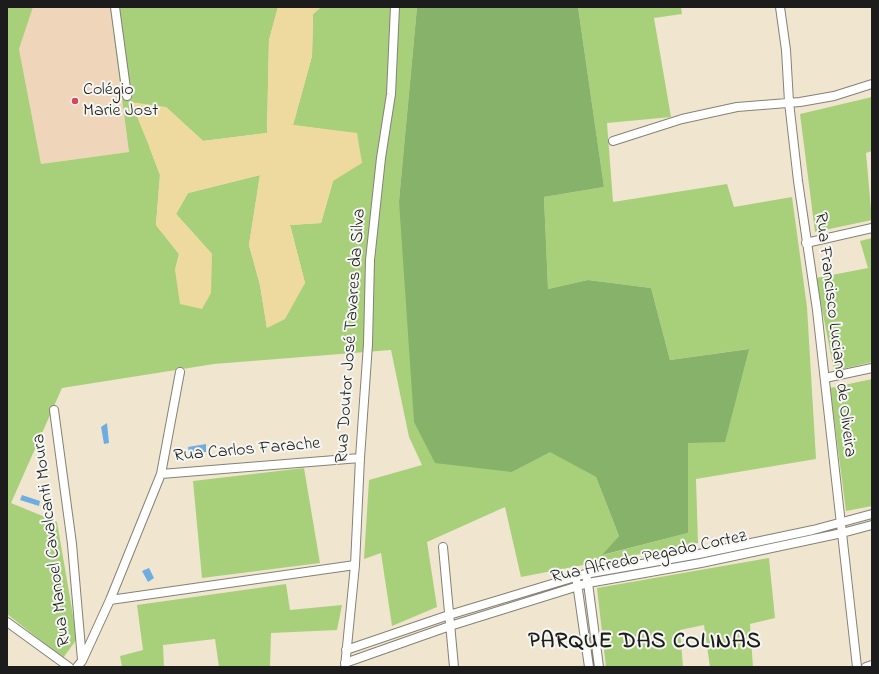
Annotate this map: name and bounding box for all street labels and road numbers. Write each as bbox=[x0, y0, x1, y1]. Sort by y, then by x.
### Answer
street label: Rua Doutor José Tavares da Silva bbox=[332, 208, 372, 464]
street label: Rua Francisco Luciano de Oliveira bbox=[808, 211, 860, 459]
street label: Rua Manoel Cavalcanti Moura bbox=[29, 432, 77, 648]
street label: Rua Carlos Farache bbox=[173, 434, 321, 468]
street label: Rua Alfredo Pegado Cortez bbox=[549, 527, 749, 589]

